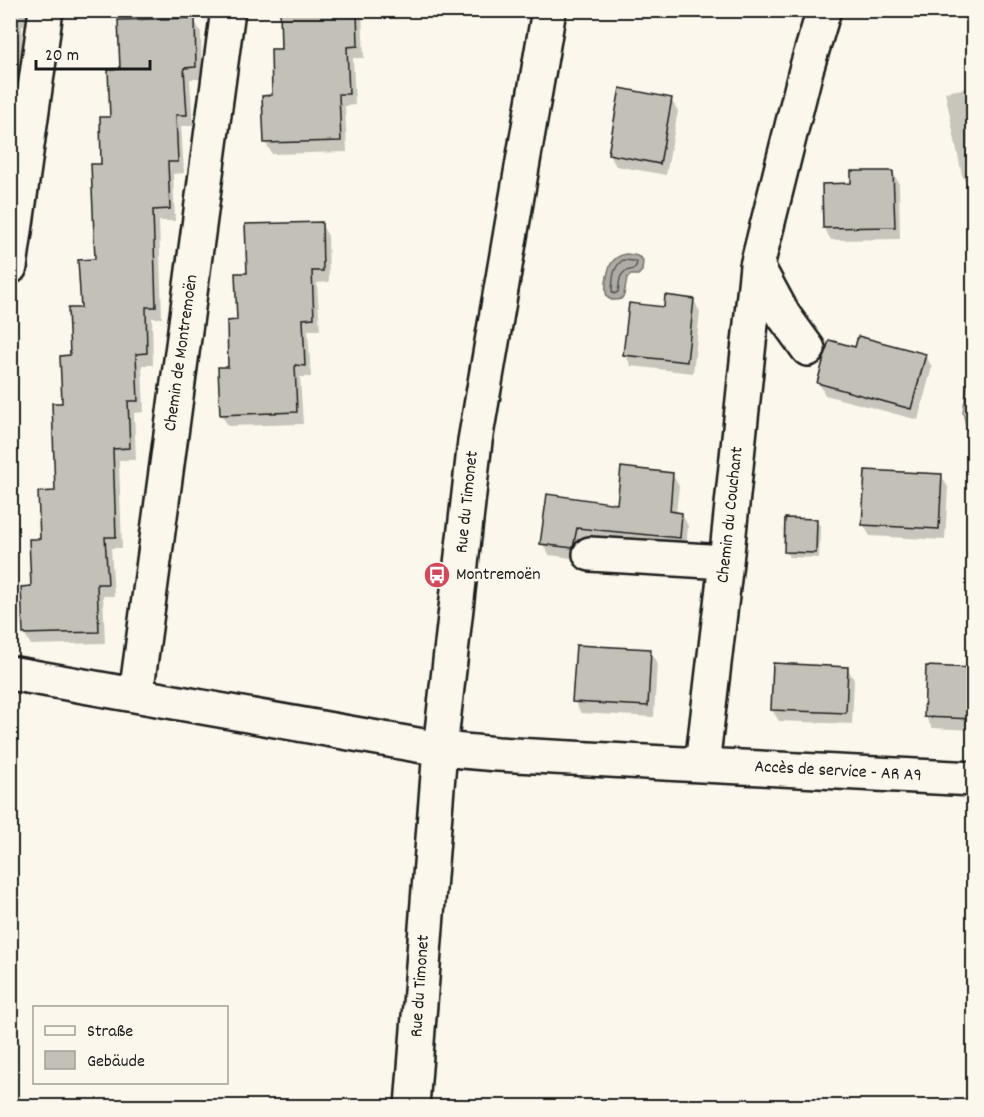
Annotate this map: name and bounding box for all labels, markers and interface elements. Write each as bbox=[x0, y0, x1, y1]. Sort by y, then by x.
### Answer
scale bar bbox=[36, 33, 150, 71]
text: 20 m bbox=[45, 44, 79, 69]
street label: Chemin de Montremoën bbox=[159, 273, 205, 433]
street label: Chemin du Couchant bbox=[711, 445, 751, 584]
street label: Rue du Timonet bbox=[450, 449, 486, 554]
bus stop icon: Montremoën bbox=[422, 560, 452, 590]
place label: Montremoën bbox=[456, 563, 541, 588]
street label: Accès de service - AR A9 bbox=[754, 755, 922, 789]
street label: Rue du Timonet bbox=[405, 934, 437, 1038]
legend bbox=[33, 1006, 228, 1084]
text: Straße bbox=[87, 1020, 133, 1045]
text: Gebäude bbox=[87, 1050, 145, 1075]

